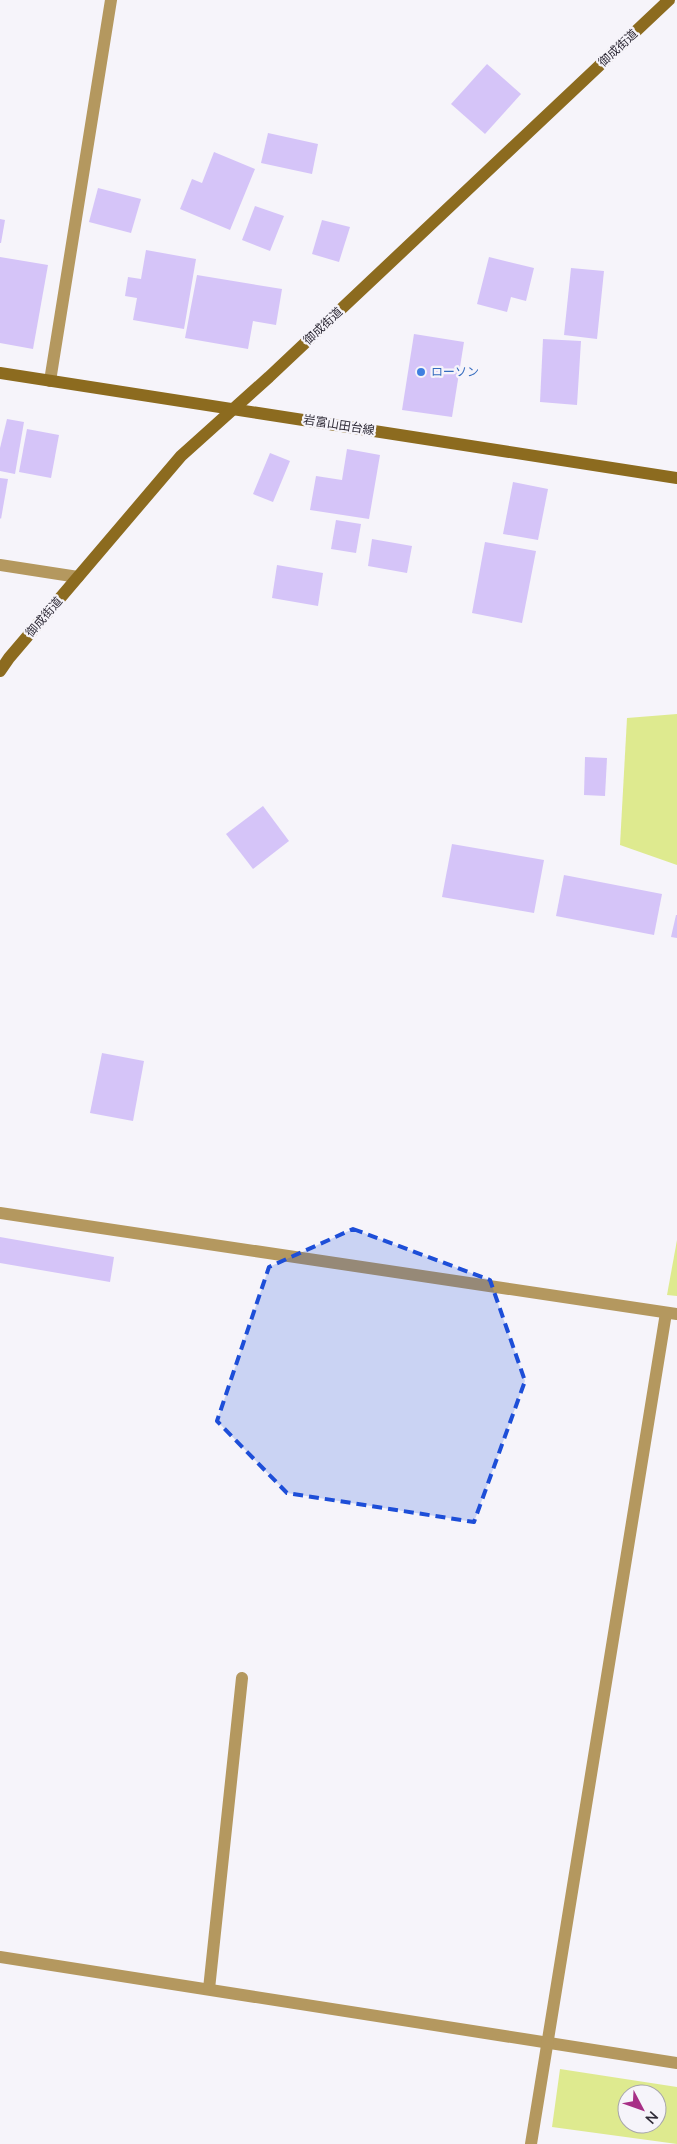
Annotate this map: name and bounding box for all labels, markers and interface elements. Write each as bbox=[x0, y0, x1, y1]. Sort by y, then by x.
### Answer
street label: 御成街道 bbox=[595, 26, 640, 69]
street label: 御成街道 bbox=[300, 304, 345, 347]
place label: ローソン bbox=[431, 364, 479, 379]
marker: ローソン bbox=[415, 366, 427, 378]
street label: 岩富山田台線 bbox=[302, 411, 376, 438]
street label: 御成街道 bbox=[22, 594, 65, 640]
north arrow bbox=[617, 2084, 667, 2134]
text: N bbox=[642, 2108, 662, 2128]

